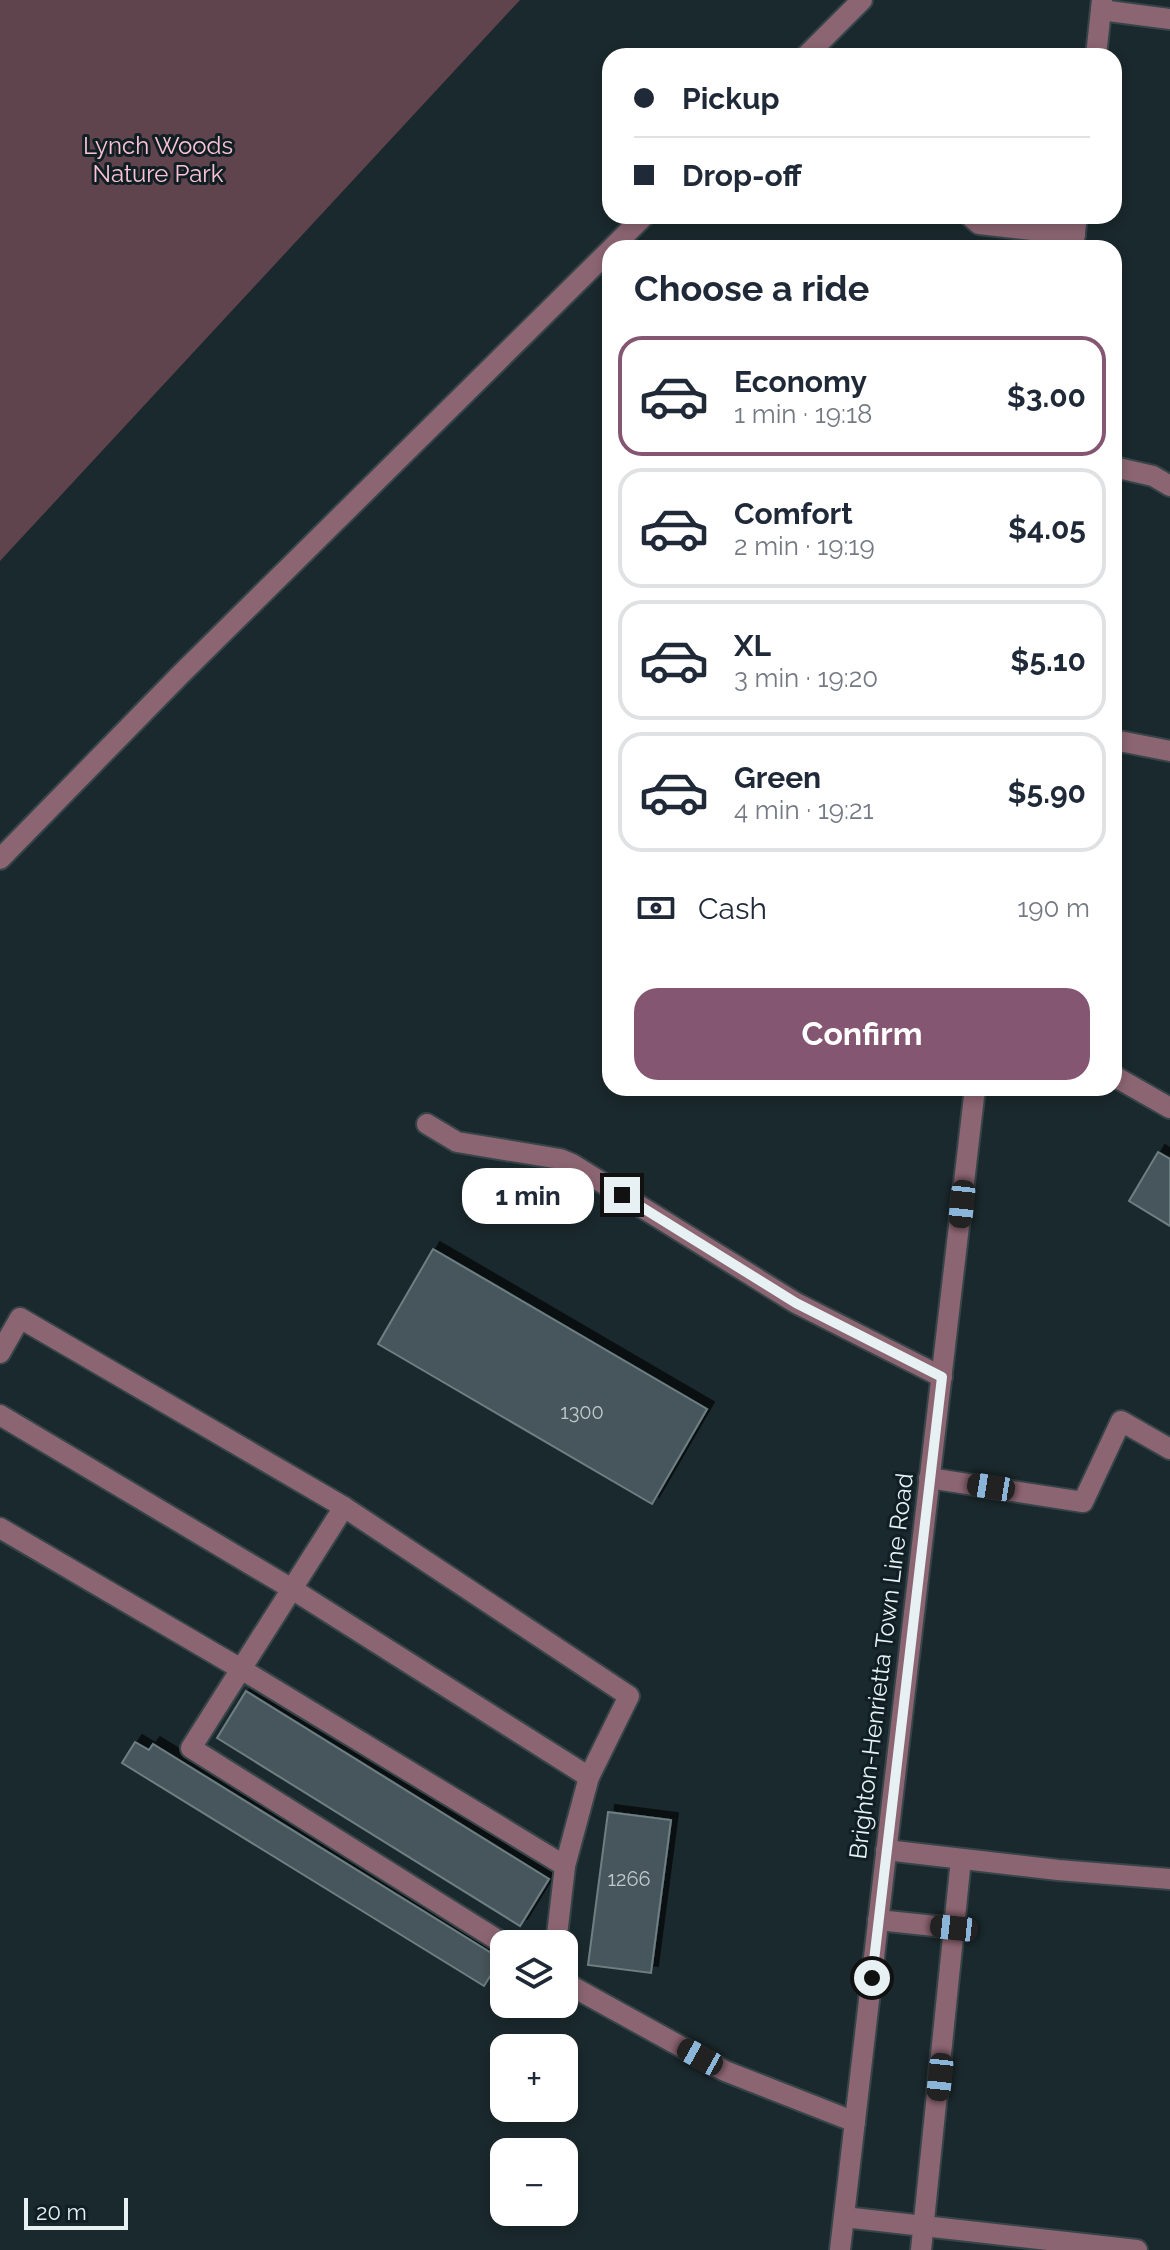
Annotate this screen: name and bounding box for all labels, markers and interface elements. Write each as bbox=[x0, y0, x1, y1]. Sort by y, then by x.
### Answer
text: Pickup bbox=[682, 81, 780, 116]
park label: Lynch Woods Nature Park bbox=[83, 131, 233, 188]
text: Drop-off bbox=[682, 158, 802, 193]
text: Choose a ride bbox=[634, 267, 869, 309]
icon: car bbox=[638, 360, 710, 432]
text: Economy bbox=[734, 364, 867, 399]
text: $3.00 bbox=[1007, 379, 1086, 414]
text: 1 min · 19:18 bbox=[734, 399, 872, 429]
icon: car bbox=[638, 492, 710, 564]
text: Comfort bbox=[734, 496, 853, 531]
text: $4.05 bbox=[1008, 511, 1086, 546]
text: 2 min · 19:19 bbox=[734, 531, 875, 561]
icon: car bbox=[638, 624, 710, 696]
text: XL bbox=[734, 628, 771, 663]
text: $5.10 bbox=[1010, 643, 1086, 678]
text: 3 min · 19:20 bbox=[734, 663, 878, 693]
icon: car bbox=[638, 756, 710, 828]
text: Green bbox=[734, 760, 821, 795]
text: $5.90 bbox=[1008, 775, 1086, 810]
text: 4 min · 19:21 bbox=[734, 795, 874, 825]
icon: cash bbox=[634, 886, 678, 930]
text: Cash bbox=[698, 891, 767, 926]
text: 190 m bbox=[1017, 893, 1090, 923]
button: Confirm bbox=[634, 988, 1090, 1080]
callout: 1 min bbox=[462, 1167, 594, 1223]
route end bbox=[604, 1177, 640, 1213]
car bbox=[948, 1179, 976, 1229]
text: 1 min bbox=[495, 1181, 561, 1211]
house number: 1300 bbox=[560, 1400, 604, 1424]
street label: Brighton-Henrietta Town Line Road bbox=[843, 1471, 919, 1861]
car bbox=[965, 1471, 1017, 1503]
house number: 1266 bbox=[607, 1867, 651, 1891]
car bbox=[929, 1914, 979, 1942]
map controls bbox=[490, 1930, 578, 2226]
button: layers bbox=[490, 1930, 578, 2018]
route start bbox=[854, 1960, 890, 1996]
button: + bbox=[490, 2034, 578, 2122]
car bbox=[673, 2035, 727, 2079]
car bbox=[926, 2052, 954, 2102]
button: − bbox=[490, 2138, 578, 2226]
scale bar bbox=[24, 2194, 128, 2230]
text: 20 m bbox=[36, 2199, 87, 2225]

